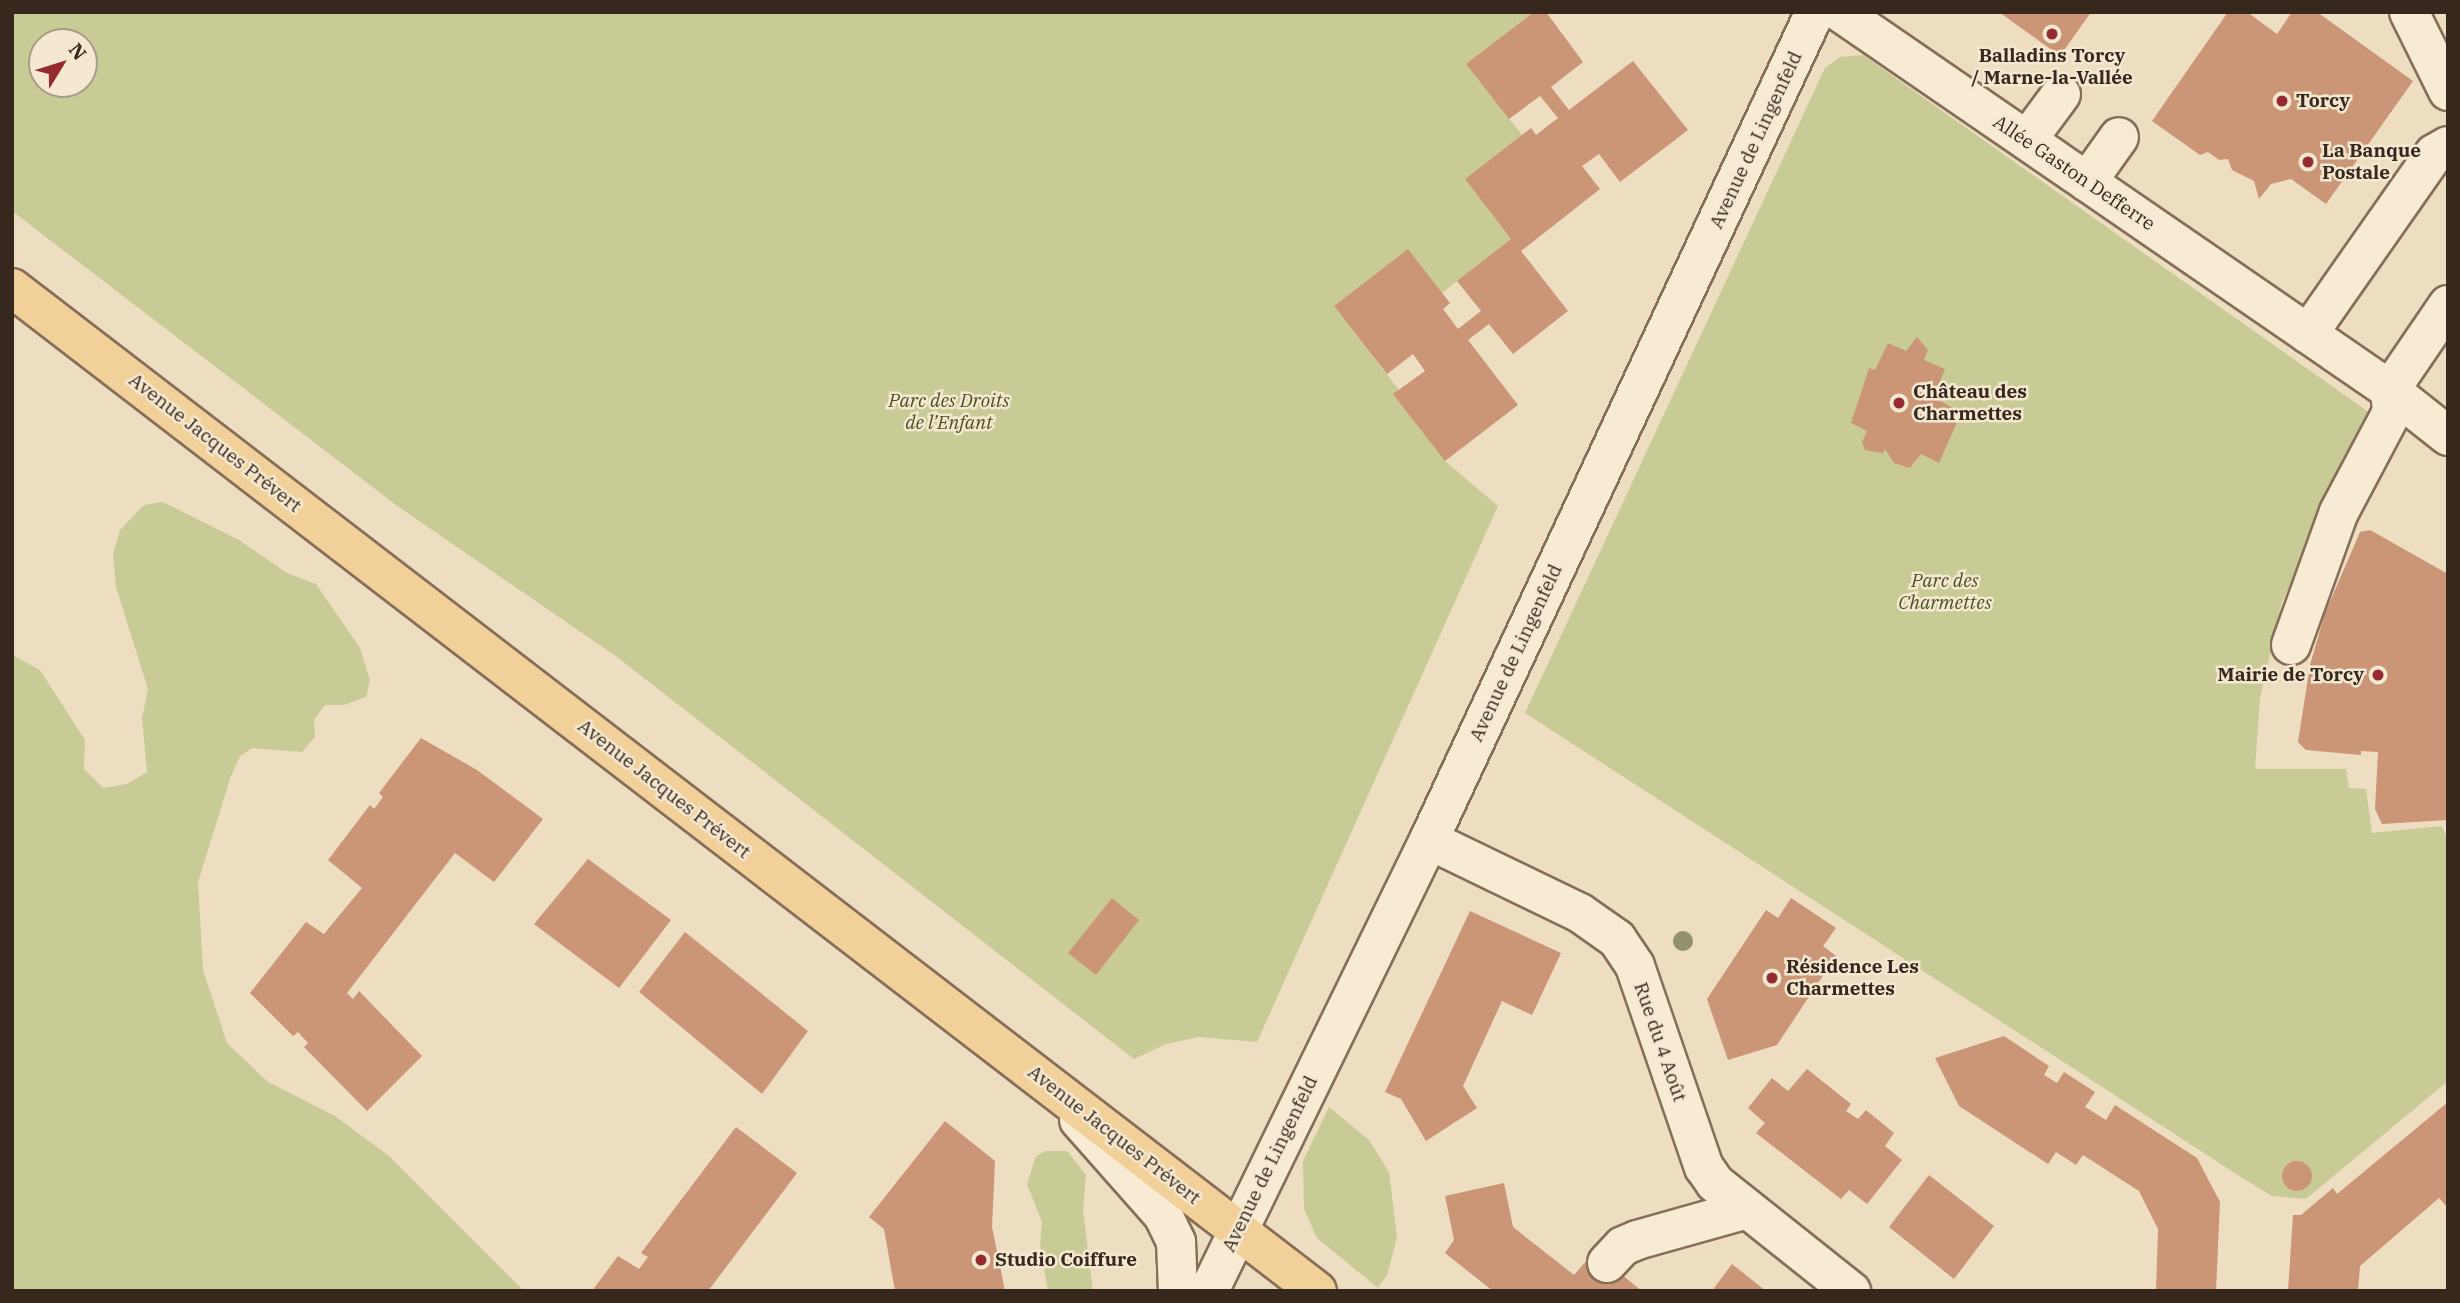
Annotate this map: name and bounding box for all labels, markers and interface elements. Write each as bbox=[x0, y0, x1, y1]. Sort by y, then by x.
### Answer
marker: Balladins Torcy / Marne-la-Vallée bbox=[2044, 26, 2060, 42]
north arrow bbox=[28, 28, 98, 98]
text: N bbox=[64, 38, 92, 65]
place label: Balladins Torcy / Marne-la-Vallée bbox=[1971, 45, 2133, 89]
street label: Avenue de Lingenfeld bbox=[1705, 48, 1807, 232]
place label: Torcy bbox=[2296, 90, 2350, 112]
marker: Torcy bbox=[2274, 93, 2290, 109]
street label: Allée Gaston Defferre bbox=[1989, 110, 2159, 236]
place label: La Banque Postale bbox=[2322, 140, 2421, 184]
marker: La Banque Postale bbox=[2300, 154, 2316, 170]
street label: Avenue Jacques Prévert bbox=[124, 369, 306, 517]
place label: Château des Charmettes bbox=[1913, 381, 2027, 425]
park label: Parc des Droits de l’Enfant bbox=[889, 390, 1009, 434]
marker: Château des Charmettes bbox=[1891, 395, 1907, 411]
street label: Avenue de Lingenfeld bbox=[1465, 561, 1567, 745]
park label: Parc des Charmettes bbox=[1898, 570, 1992, 614]
place label: Mairie de Torcy bbox=[2218, 664, 2364, 686]
marker: Mairie de Torcy bbox=[2370, 667, 2386, 683]
street label: Avenue Jacques Prévert bbox=[573, 715, 755, 863]
place label: Résidence Les Charmettes bbox=[1786, 956, 1919, 1000]
marker: Résidence Les Charmettes bbox=[1764, 970, 1780, 986]
street label: Rue du 4 Août bbox=[1629, 979, 1691, 1105]
street label: Avenue Jacques Prévert bbox=[1023, 1061, 1205, 1209]
street label: Avenue de Lingenfeld bbox=[1217, 1072, 1323, 1256]
place label: Studio Coiffure bbox=[995, 1249, 1137, 1271]
marker: Studio Coiffure bbox=[973, 1252, 989, 1268]

